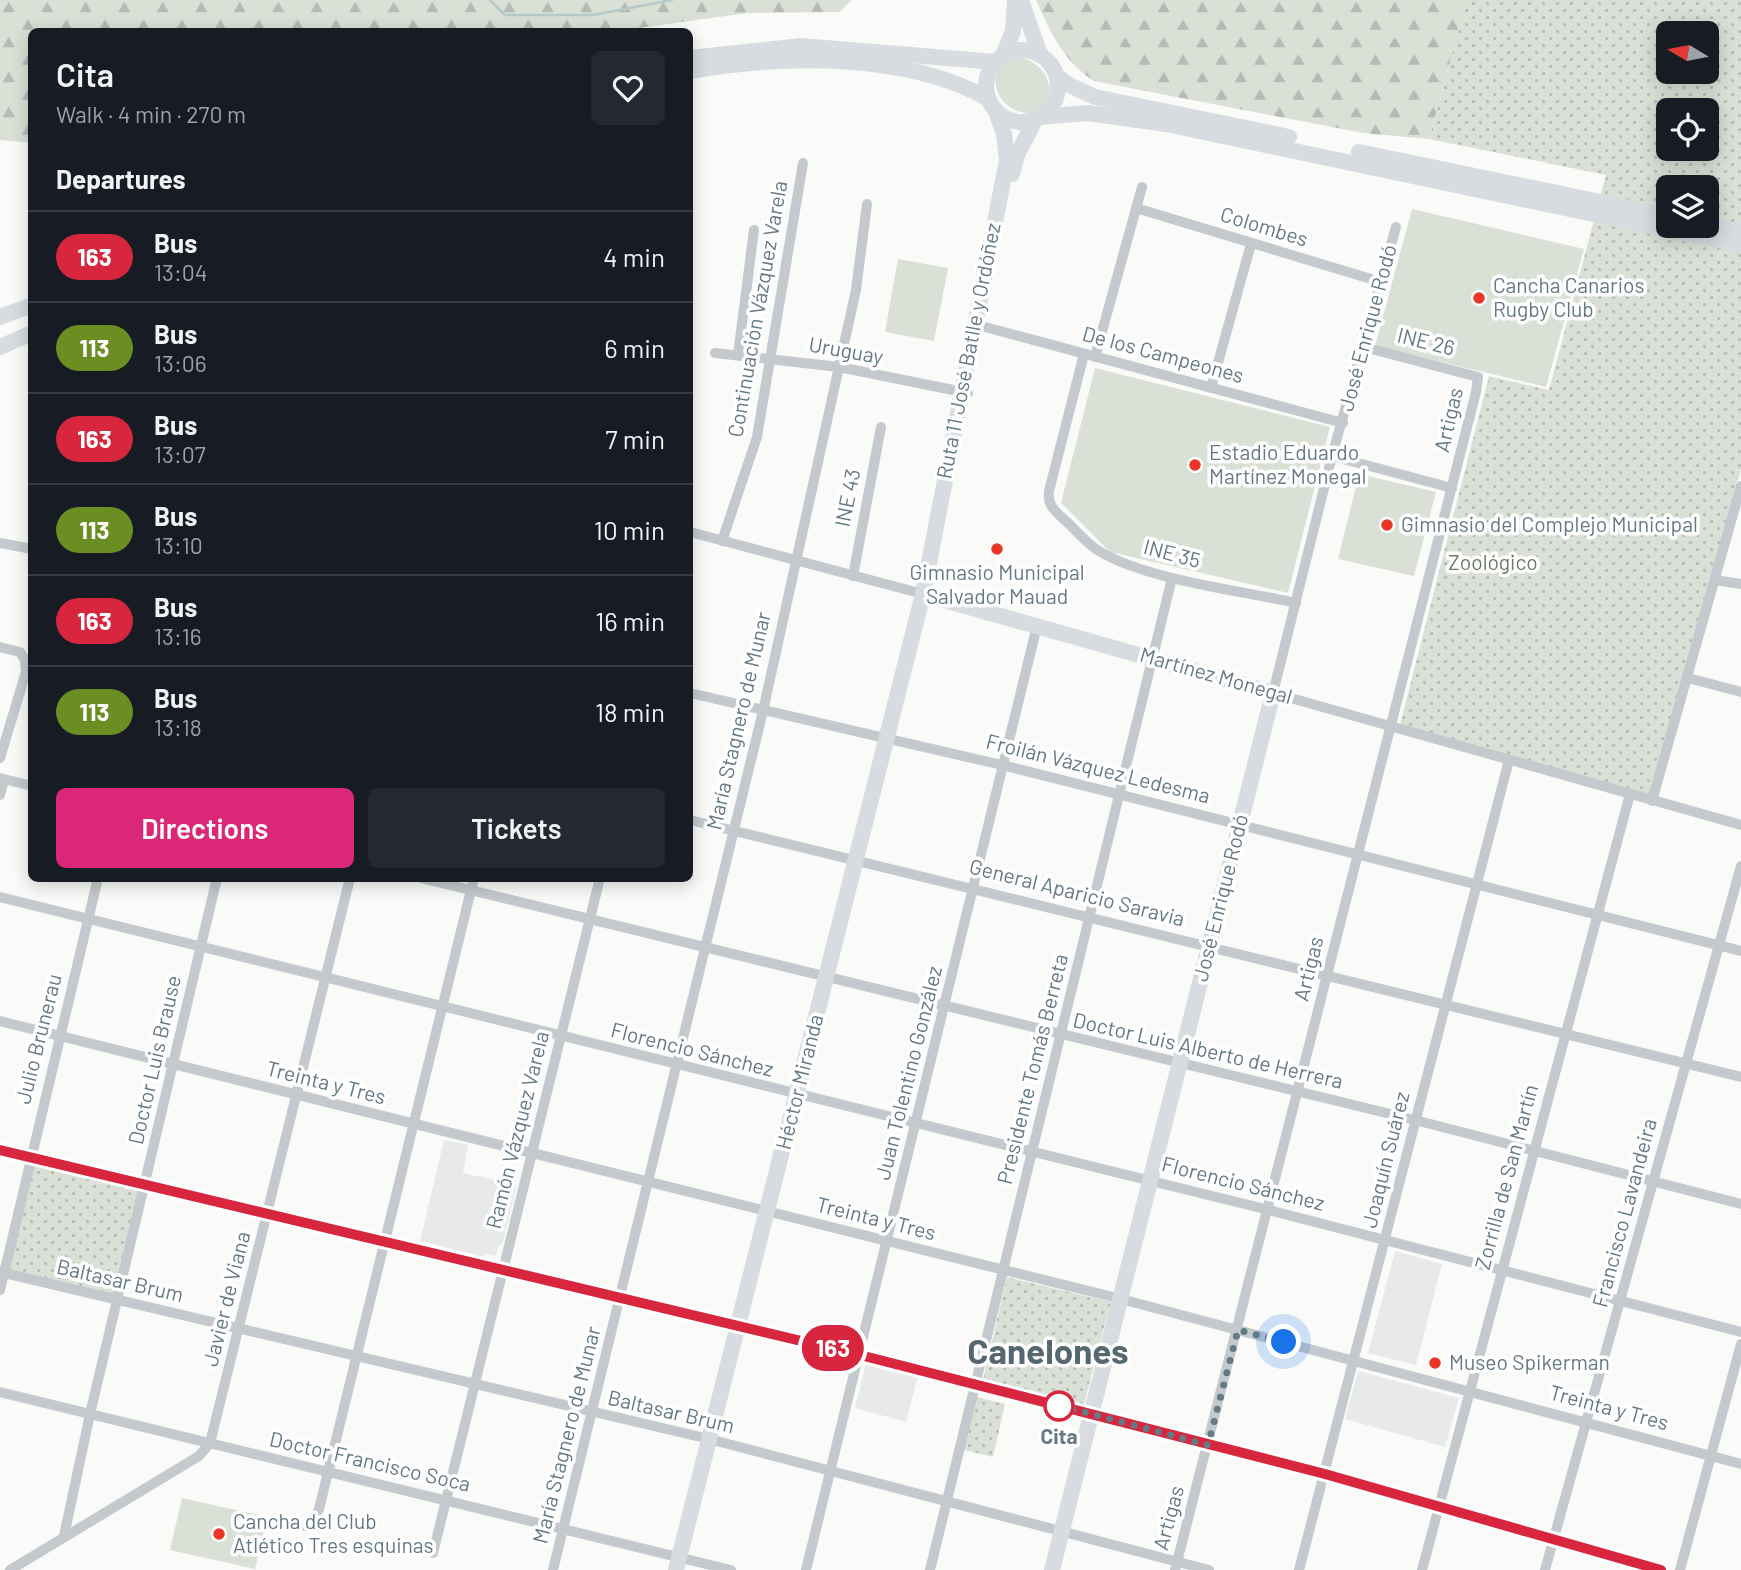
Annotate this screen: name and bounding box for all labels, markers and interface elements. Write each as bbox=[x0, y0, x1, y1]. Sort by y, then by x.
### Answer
north arrow bbox=[1656, 21, 1718, 84]
map controls bbox=[1656, 21, 1719, 238]
button: heart bbox=[591, 51, 665, 125]
text: Cita bbox=[56, 54, 114, 94]
button: locate bbox=[1656, 98, 1719, 161]
text: Walk · 4 min · 270 m bbox=[56, 100, 246, 128]
text: Departures bbox=[56, 163, 186, 194]
button: layers bbox=[1656, 175, 1719, 238]
street label: Continuación Vázquez Varela bbox=[722, 178, 791, 439]
street label: Colombes bbox=[1218, 200, 1311, 251]
street label: Ruta 11 José Batlle y Ordóñez bbox=[930, 221, 1005, 481]
text: Bus bbox=[154, 227, 197, 258]
text: 4 min bbox=[603, 241, 665, 272]
text: 163 bbox=[77, 242, 112, 271]
street label: José Enrique Rodó bbox=[1332, 242, 1401, 414]
text: 13:04 bbox=[154, 258, 207, 286]
place label: Cancha Canarios Rugby Club bbox=[1493, 272, 1645, 321]
marker: Cancha Canarios Rugby Club bbox=[1471, 290, 1487, 306]
text: Bus bbox=[154, 318, 197, 349]
street label: De los Campeones bbox=[1080, 320, 1247, 387]
street label: INE 26 bbox=[1395, 321, 1458, 360]
street label: Uruguay bbox=[807, 331, 886, 368]
text: 6 min bbox=[604, 332, 665, 363]
text: 113 bbox=[79, 333, 110, 362]
text: 13:06 bbox=[154, 349, 207, 377]
street label: Artigas bbox=[1428, 385, 1467, 455]
text: Bus bbox=[154, 409, 197, 440]
text: 7 min bbox=[605, 423, 665, 454]
text: 163 bbox=[77, 424, 112, 453]
place label: Estadio Eduardo Martínez Monegal bbox=[1209, 439, 1366, 488]
text: 13:07 bbox=[154, 440, 206, 468]
marker: Estadio Eduardo Martínez Monegal bbox=[1187, 457, 1203, 473]
street label: INE 43 bbox=[829, 467, 864, 529]
text: Bus bbox=[154, 500, 197, 531]
place label: Gimnasio del Complejo Municipal bbox=[1401, 511, 1698, 536]
text: 10 min bbox=[594, 514, 665, 545]
text: 113 bbox=[79, 515, 110, 544]
marker: Gimnasio del Complejo Municipal bbox=[1379, 517, 1395, 533]
text: 13:10 bbox=[154, 531, 203, 559]
street label: INE 35 bbox=[1141, 533, 1204, 572]
marker: Gimnasio Municipal Salvador Mauad bbox=[989, 541, 1005, 557]
park label: Zoológico bbox=[1448, 549, 1538, 574]
place label: Gimnasio Municipal Salvador Mauad bbox=[909, 559, 1085, 608]
text: Bus bbox=[154, 591, 197, 622]
text: 16 min bbox=[595, 605, 665, 636]
text: 163 bbox=[77, 606, 112, 635]
street label: María Stagnero de Munar bbox=[700, 609, 775, 832]
text: 13:16 bbox=[154, 622, 202, 650]
street label: Martínez Monegal bbox=[1137, 641, 1295, 708]
text: Bus bbox=[154, 682, 197, 713]
text: 18 min bbox=[595, 696, 665, 727]
text: 113 bbox=[79, 697, 110, 726]
text: 13:18 bbox=[154, 713, 202, 741]
street label: Froilán Vázquez Ledesma bbox=[984, 728, 1213, 807]
button: Directions bbox=[56, 788, 354, 868]
button: Tickets bbox=[368, 788, 665, 868]
street label: José Enrique Rodó bbox=[1187, 812, 1252, 984]
street label: General Aparicio Saravia bbox=[967, 853, 1188, 930]
street label: Artigas bbox=[1287, 934, 1328, 1004]
street label: Presidente Tomás Berreta bbox=[991, 951, 1072, 1186]
street label: Juan Tolentino González bbox=[869, 963, 946, 1182]
street label: Julio Brunerau bbox=[9, 971, 66, 1106]
street label: Doctor Luis Brause bbox=[122, 973, 185, 1147]
street label: Doctor Luis Alberto de Herrera bbox=[1071, 1006, 1346, 1093]
street label: Héctor Miranda bbox=[770, 1011, 827, 1152]
street label: Florencio Sánchez bbox=[608, 1016, 776, 1081]
street label: Ramón Vázquez Varela bbox=[480, 1028, 553, 1231]
street label: Treinta y Tres bbox=[264, 1055, 389, 1108]
street label: Zorrilla de San Martín bbox=[1469, 1081, 1542, 1272]
street label: Joaquín Suárez bbox=[1356, 1089, 1414, 1230]
street label: Francisco Lavandeira bbox=[1586, 1115, 1661, 1310]
street label: Florencio Sánchez bbox=[1159, 1150, 1327, 1215]
street label: Treinta y Tres bbox=[814, 1191, 939, 1244]
street label: Javier de Viana bbox=[197, 1228, 254, 1369]
street label: Baltasar Brum bbox=[55, 1253, 186, 1306]
street label: María Stagnero de Munar bbox=[526, 1323, 605, 1546]
your location bbox=[1266, 1324, 1301, 1359]
line badge: 163 bbox=[793, 1325, 873, 1371]
district label: Canelones bbox=[967, 1329, 1129, 1371]
text: 163 bbox=[816, 1333, 850, 1362]
place label: Museo Spikerman bbox=[1449, 1349, 1610, 1374]
marker: Museo Spikerman bbox=[1427, 1355, 1443, 1371]
street label: Treinta y Tres bbox=[1547, 1379, 1672, 1434]
street label: Baltasar Brum bbox=[606, 1384, 737, 1437]
marker: Cita bbox=[1044, 1391, 1074, 1421]
place label: Cita bbox=[1040, 1423, 1078, 1448]
street label: Doctor Francisco Soca bbox=[267, 1425, 473, 1496]
street label: Artigas bbox=[1147, 1483, 1188, 1553]
place label: Cancha del Club Atlético Tres esquinas bbox=[233, 1508, 434, 1557]
marker: Cancha del Club Atlético Tres esquinas bbox=[211, 1526, 227, 1542]

